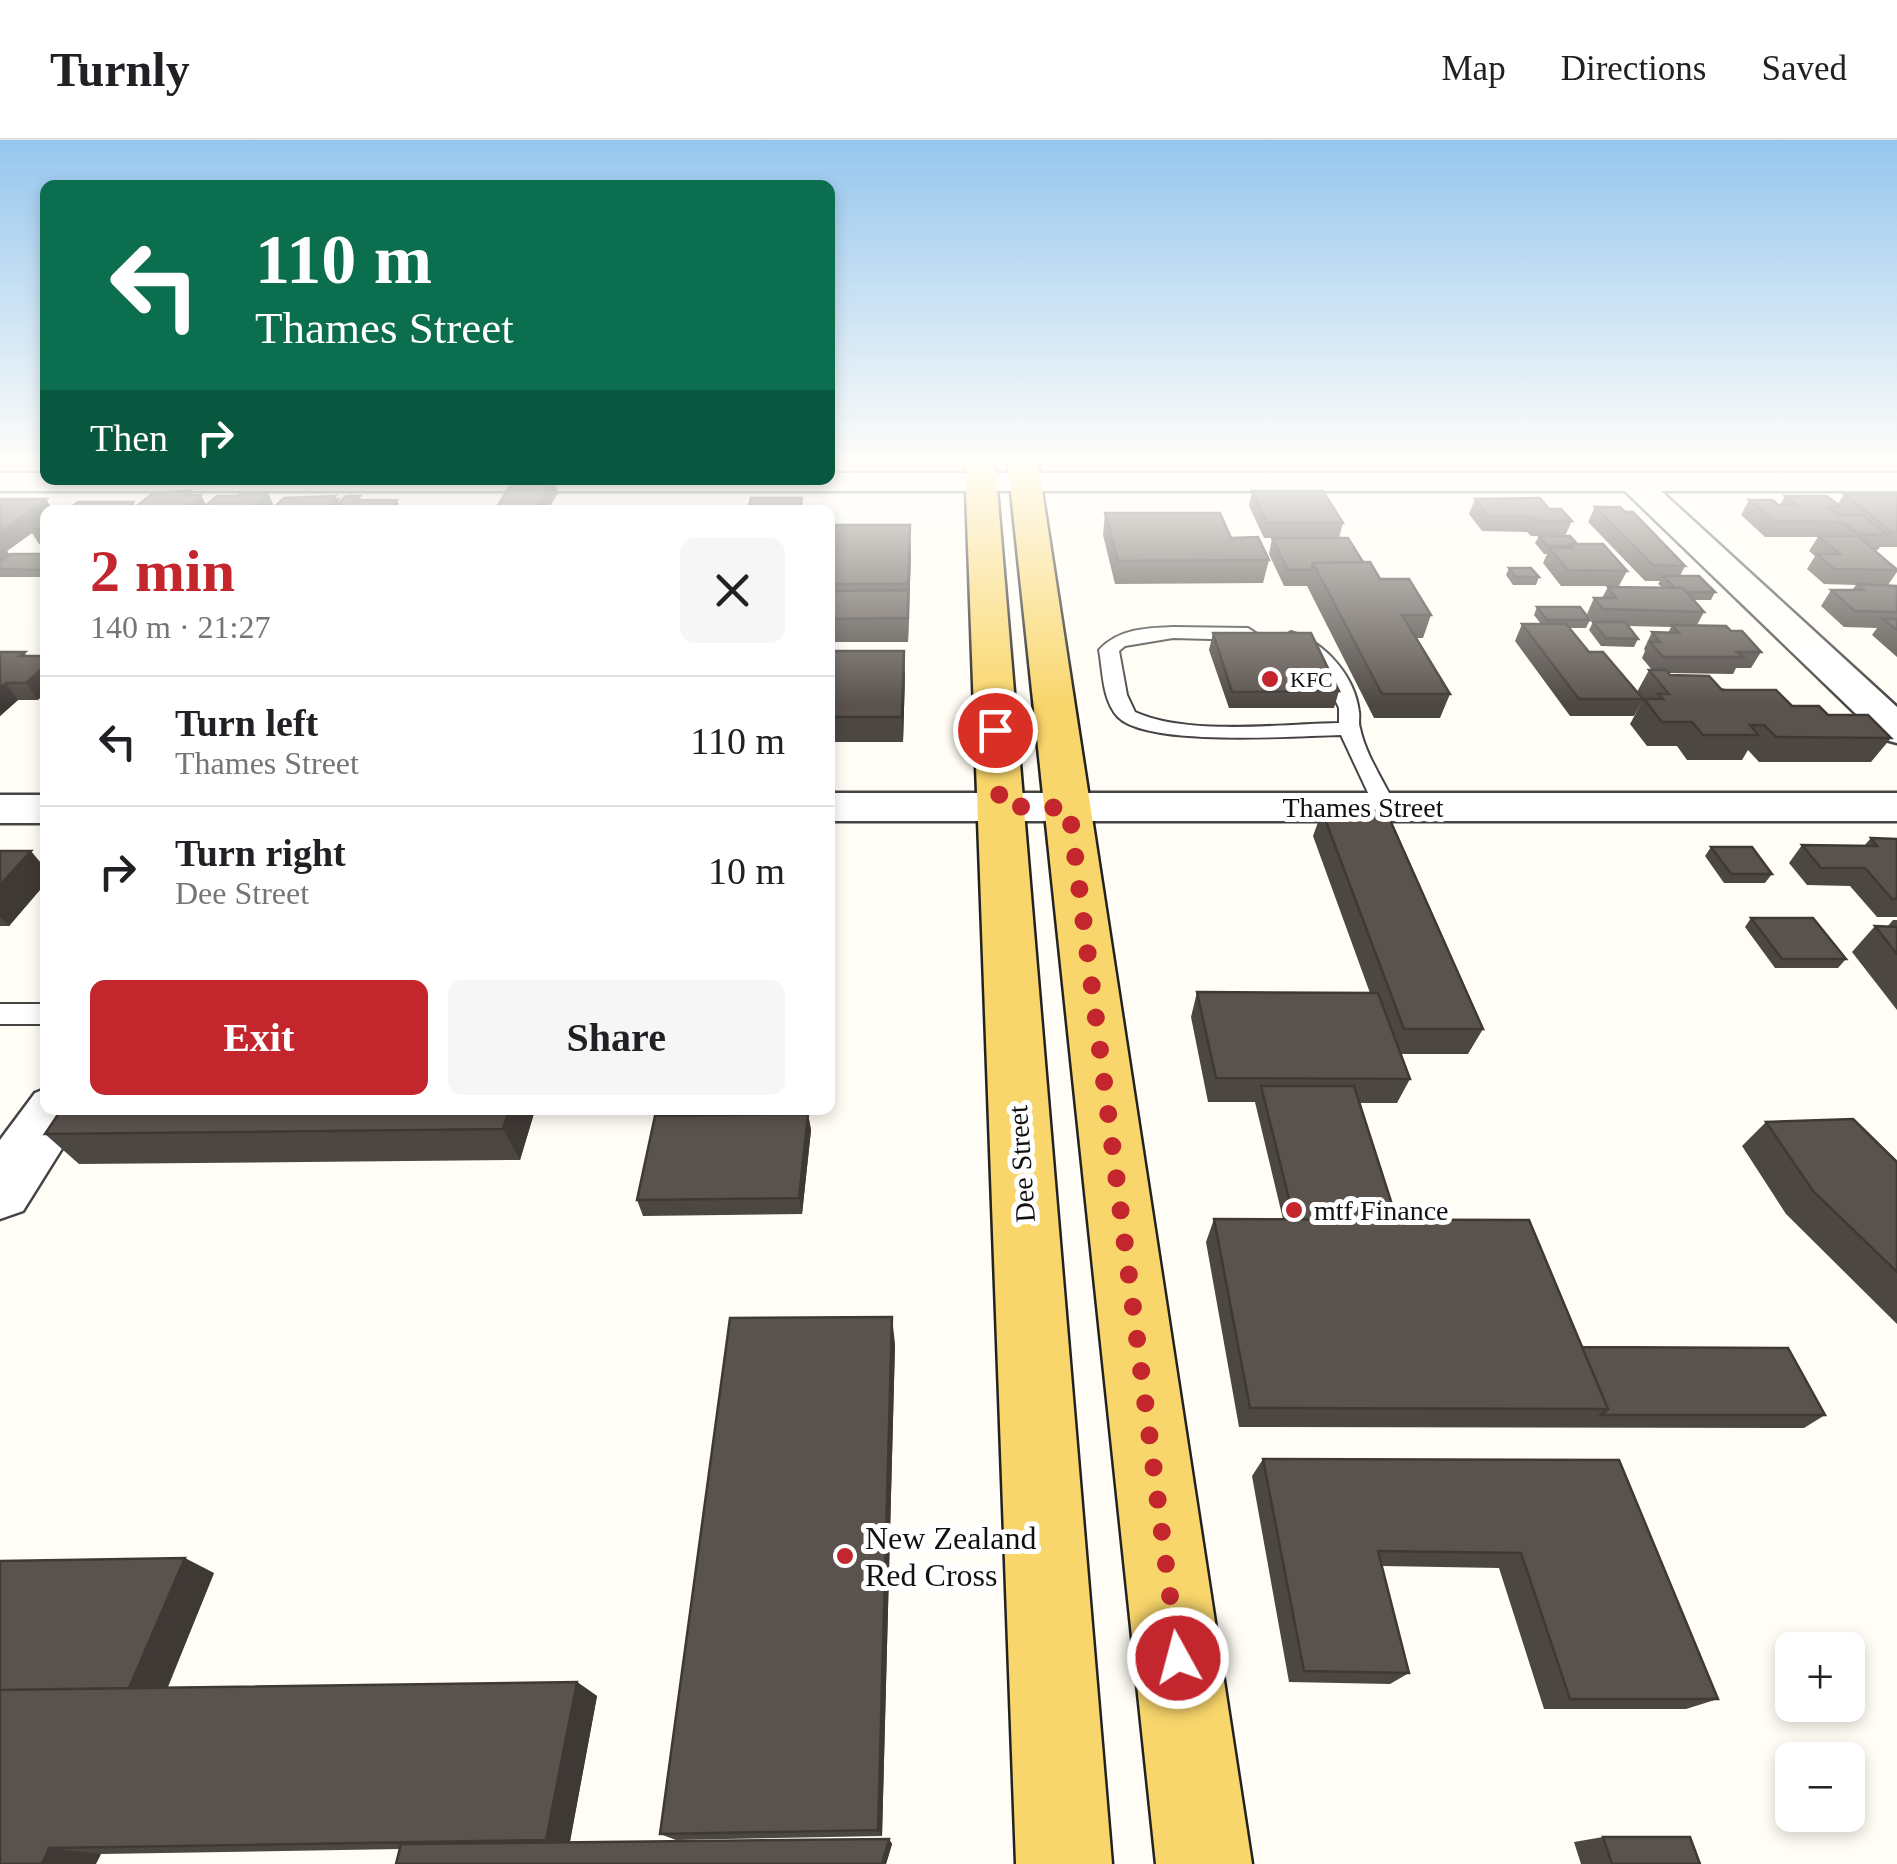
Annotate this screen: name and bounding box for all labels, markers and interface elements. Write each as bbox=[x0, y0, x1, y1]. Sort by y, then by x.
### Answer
text: Turnly bbox=[50, 43, 190, 96]
text: Map bbox=[1442, 49, 1506, 88]
text: Directions bbox=[1561, 49, 1706, 88]
text: Saved bbox=[1761, 49, 1847, 88]
icon: left bbox=[90, 220, 220, 350]
text: 110 m bbox=[255, 221, 432, 298]
text: Thames Street bbox=[255, 303, 514, 353]
icon: right bbox=[188, 410, 243, 465]
text: Then bbox=[90, 417, 168, 459]
text: 2 min bbox=[90, 538, 235, 604]
button: close bbox=[680, 538, 785, 643]
text: 140 m · 21:27 bbox=[90, 609, 270, 645]
place label: KFC bbox=[1290, 667, 1333, 692]
marker: KFC bbox=[1259, 668, 1281, 690]
pin bbox=[953, 688, 1038, 773]
text: Turn left bbox=[175, 702, 318, 744]
icon: arrive bbox=[968, 703, 1023, 758]
icon: left bbox=[90, 714, 145, 769]
text: 110 m bbox=[690, 720, 785, 762]
text: Thames Street bbox=[175, 745, 359, 781]
street label: Thames Street bbox=[1283, 792, 1444, 823]
text: Turn right bbox=[175, 832, 346, 874]
icon: right bbox=[90, 844, 145, 899]
text: 10 m bbox=[708, 850, 785, 892]
text: Dee Street bbox=[175, 875, 309, 911]
button: Exit bbox=[90, 980, 428, 1095]
button: Share bbox=[448, 980, 785, 1095]
street label: Dee Street bbox=[1002, 1104, 1041, 1224]
place label: mtf Finance bbox=[1314, 1195, 1449, 1226]
marker: mtf Finance bbox=[1283, 1199, 1305, 1221]
place label: New Zealand Red Cross bbox=[865, 1520, 1036, 1593]
marker: New Zealand Red Cross bbox=[834, 1545, 856, 1567]
position arrow bbox=[1126, 1606, 1230, 1710]
map controls bbox=[1775, 1632, 1865, 1832]
button: + bbox=[1775, 1632, 1865, 1722]
button: − bbox=[1775, 1742, 1865, 1832]

